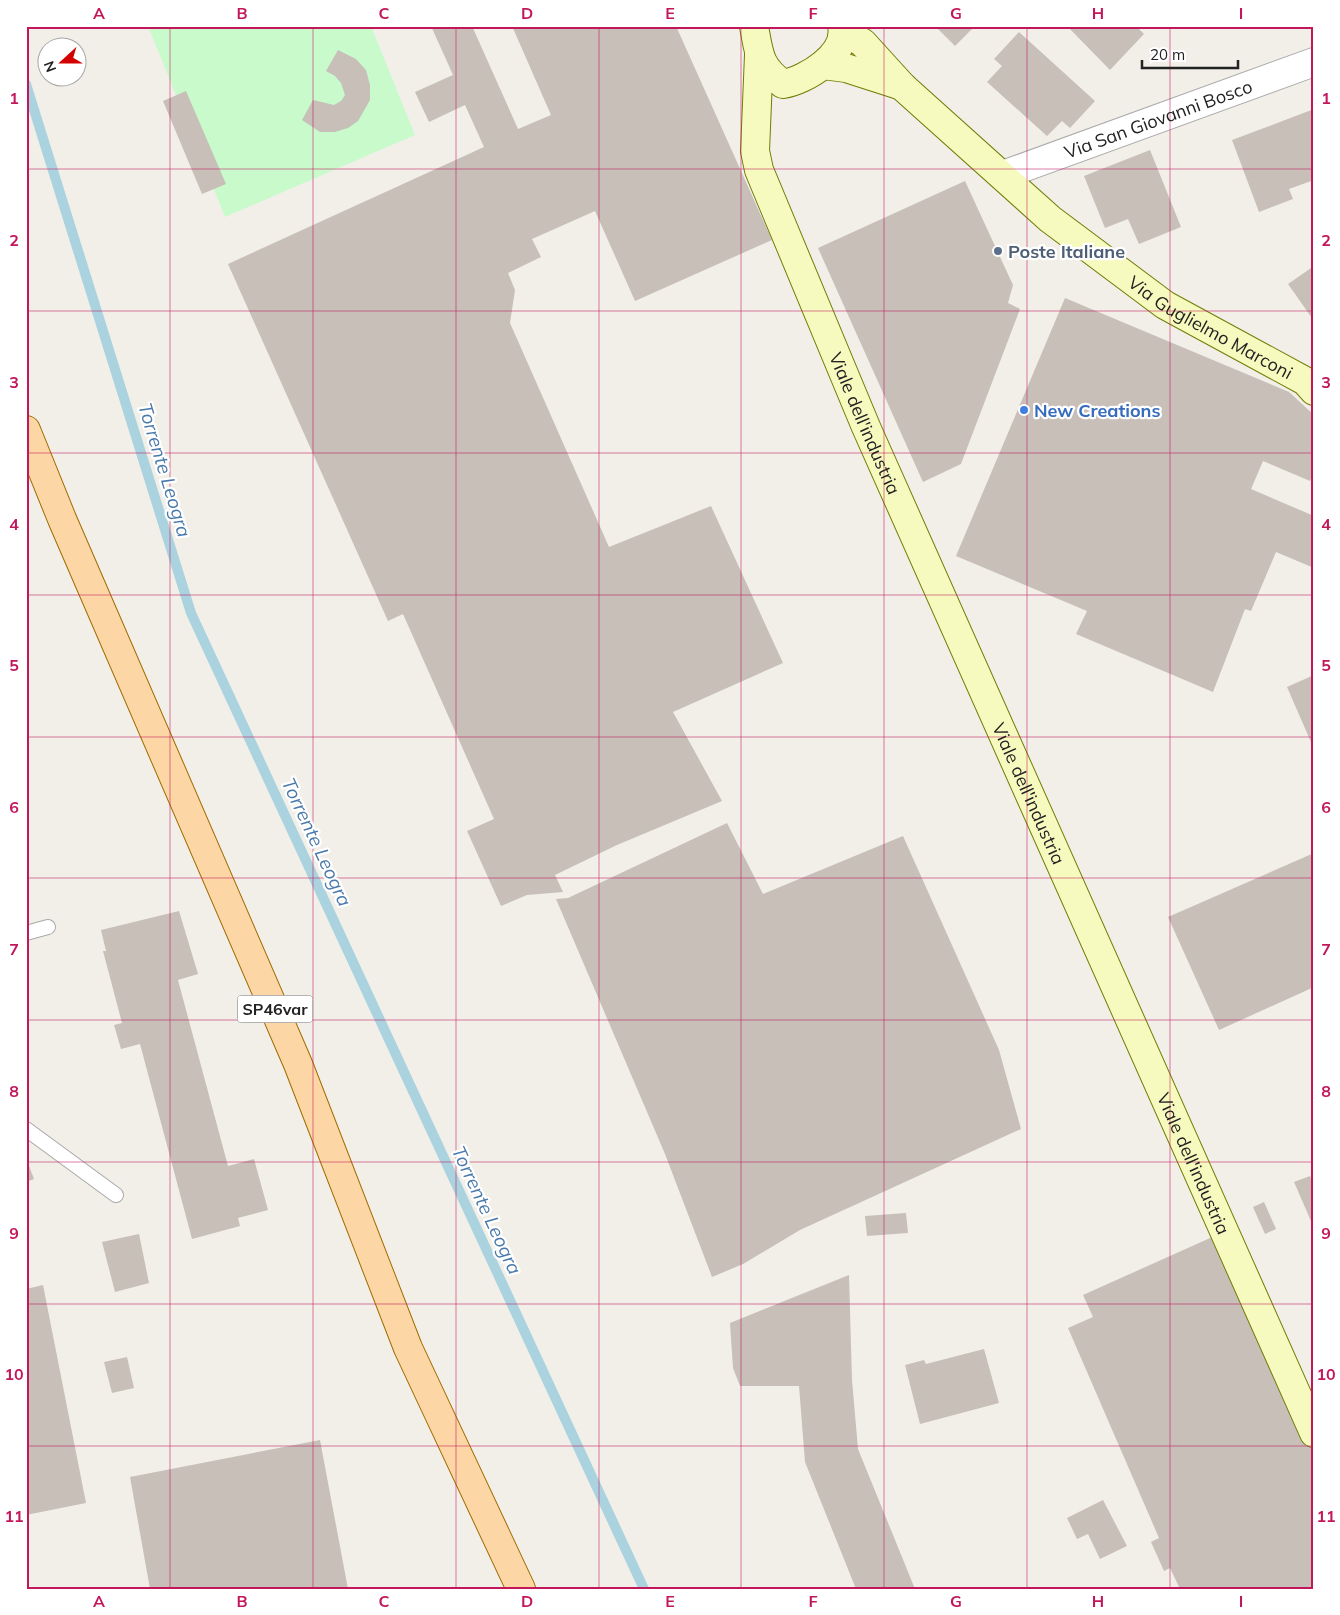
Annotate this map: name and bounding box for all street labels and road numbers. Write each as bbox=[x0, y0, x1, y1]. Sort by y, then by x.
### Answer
street label: Via San Giovanni Bosco bbox=[1061, 74, 1255, 163]
street label: Via Guglielmo Marconi bbox=[1124, 270, 1297, 384]
street label: Viale dell'industria bbox=[825, 349, 906, 498]
street label: Viale dell'industria bbox=[988, 719, 1071, 868]
road number: SP46var bbox=[238, 996, 312, 1022]
street label: Viale dell'industria bbox=[1152, 1089, 1235, 1238]

